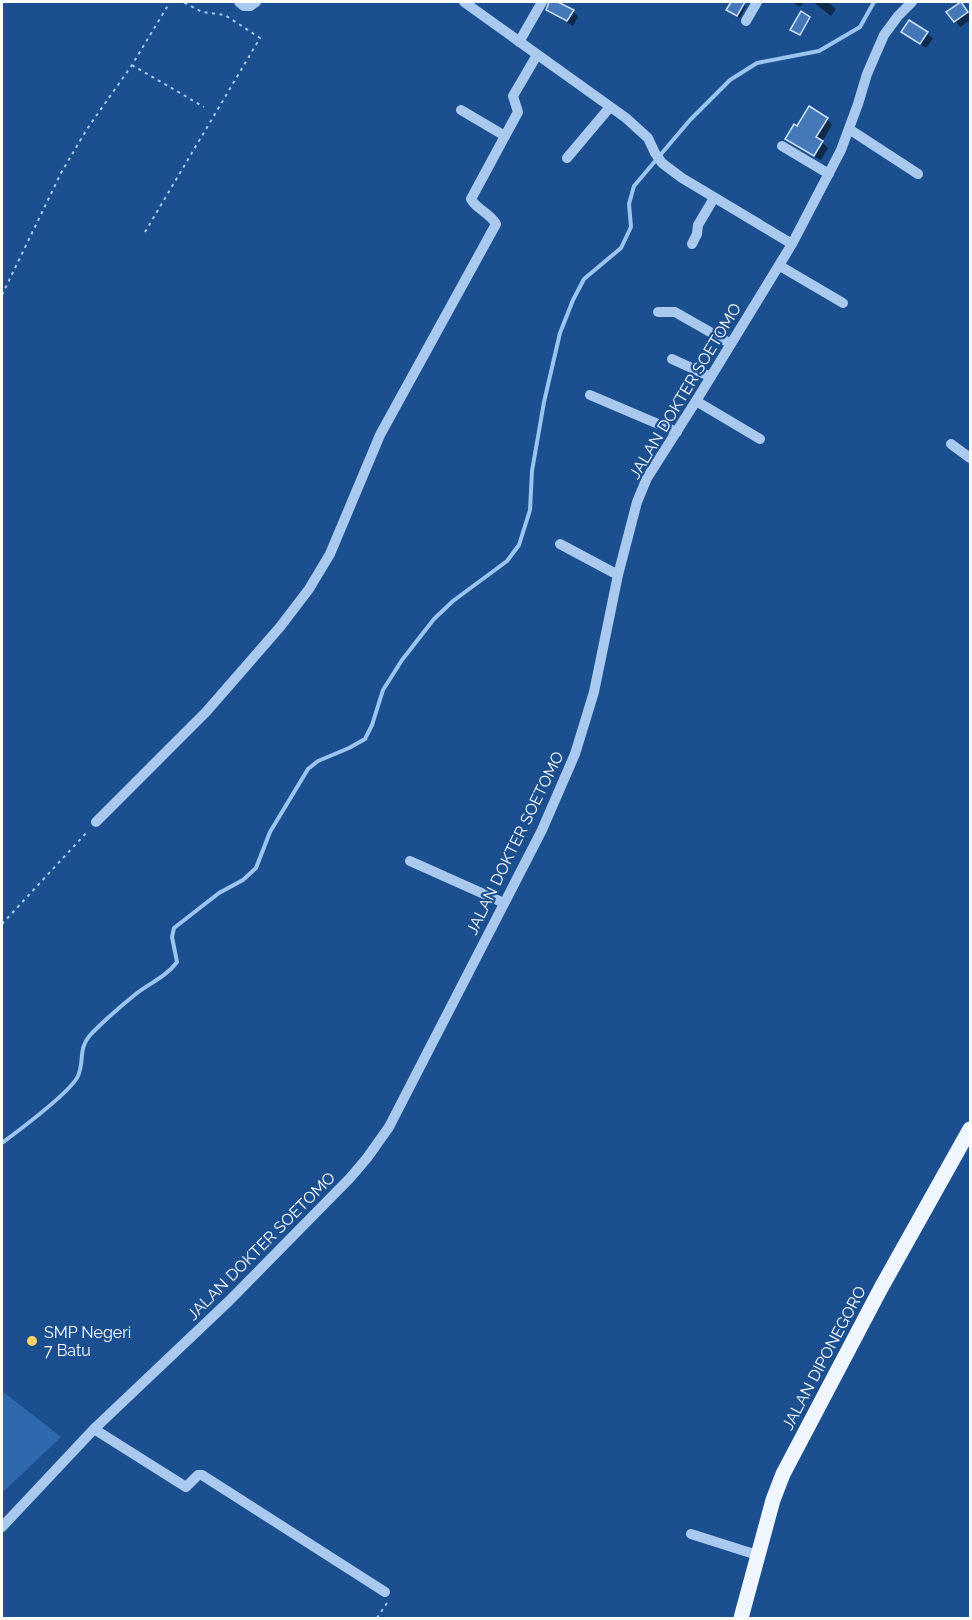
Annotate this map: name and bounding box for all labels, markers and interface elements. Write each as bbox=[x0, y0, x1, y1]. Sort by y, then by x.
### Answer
street label: JALAN DOKTER SOETOMO bbox=[625, 300, 745, 482]
street label: JALAN DOKTER SOETOMO bbox=[462, 748, 568, 938]
street label: JALAN DOKTER SOETOMO bbox=[183, 1168, 339, 1324]
street label: JALAN DIPONEGORO bbox=[778, 1283, 870, 1433]
place label: SMP Negeri 7 Batu bbox=[44, 1323, 131, 1360]
marker: SMP Negeri 7 Batu bbox=[25, 1334, 39, 1348]

